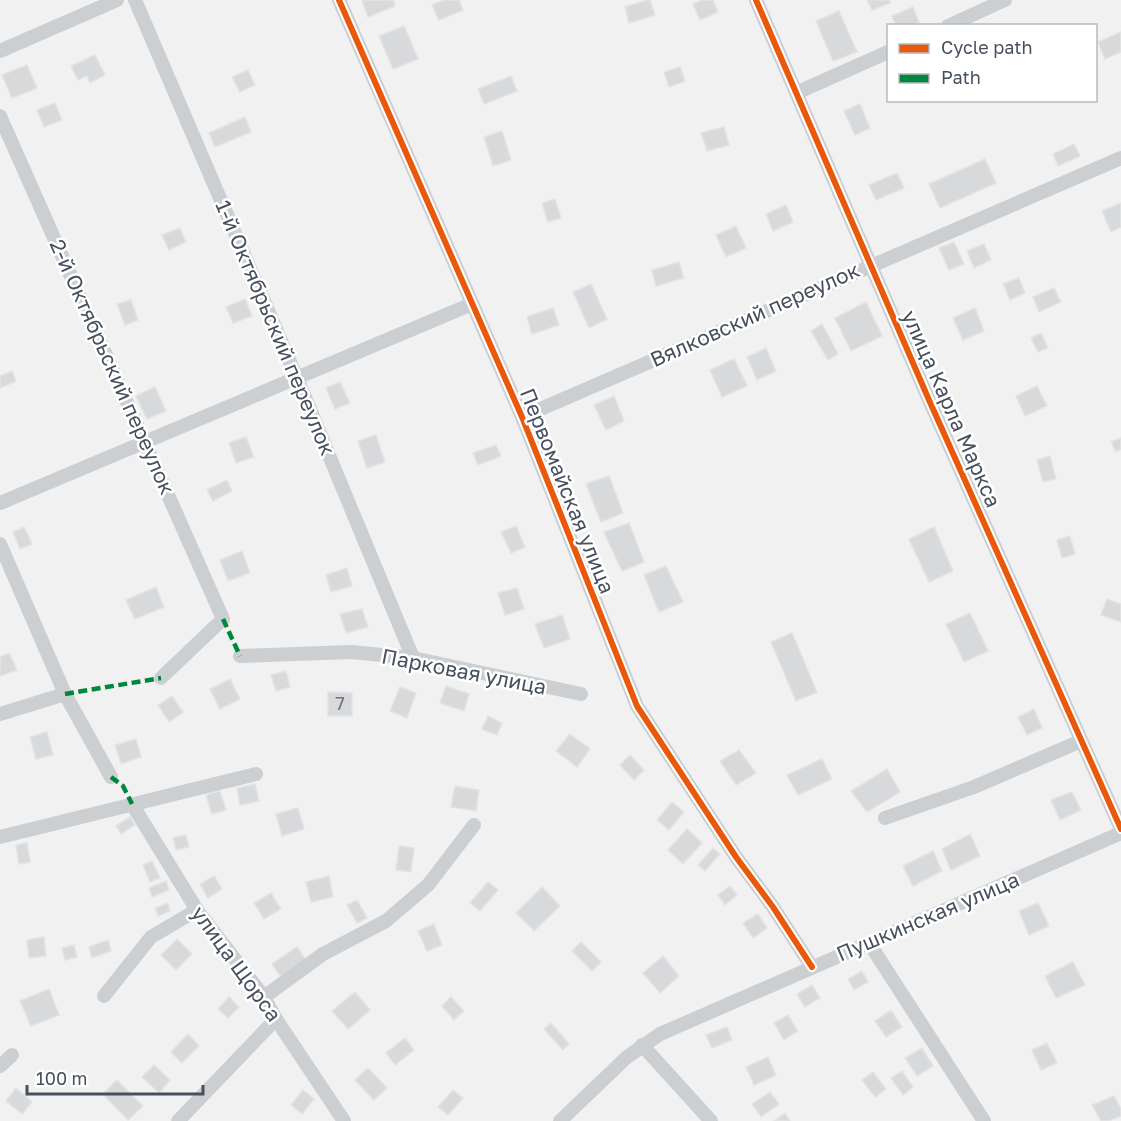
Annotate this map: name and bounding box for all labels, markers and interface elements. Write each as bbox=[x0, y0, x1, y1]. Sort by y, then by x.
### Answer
legend bbox=[887, 24, 1097, 102]
text: Cycle path bbox=[941, 36, 1033, 58]
text: Path bbox=[941, 66, 981, 88]
street label: 1-й Октябрьский переулок bbox=[210, 196, 342, 459]
street label: 2-й Октябрьский переулок bbox=[45, 235, 181, 498]
street label: Вялковский переулок bbox=[646, 256, 863, 372]
street label: улица Карла Маркса bbox=[897, 306, 1007, 511]
street label: Первомайская улица bbox=[515, 384, 621, 597]
street label: Парковая улица bbox=[380, 642, 549, 700]
house number: 7 bbox=[335, 692, 345, 714]
street label: Пушкинская улица bbox=[832, 866, 1023, 966]
street label: улица Щорса bbox=[186, 901, 287, 1026]
scale bar bbox=[27, 1058, 202, 1096]
text: 100 m bbox=[36, 1067, 87, 1089]

